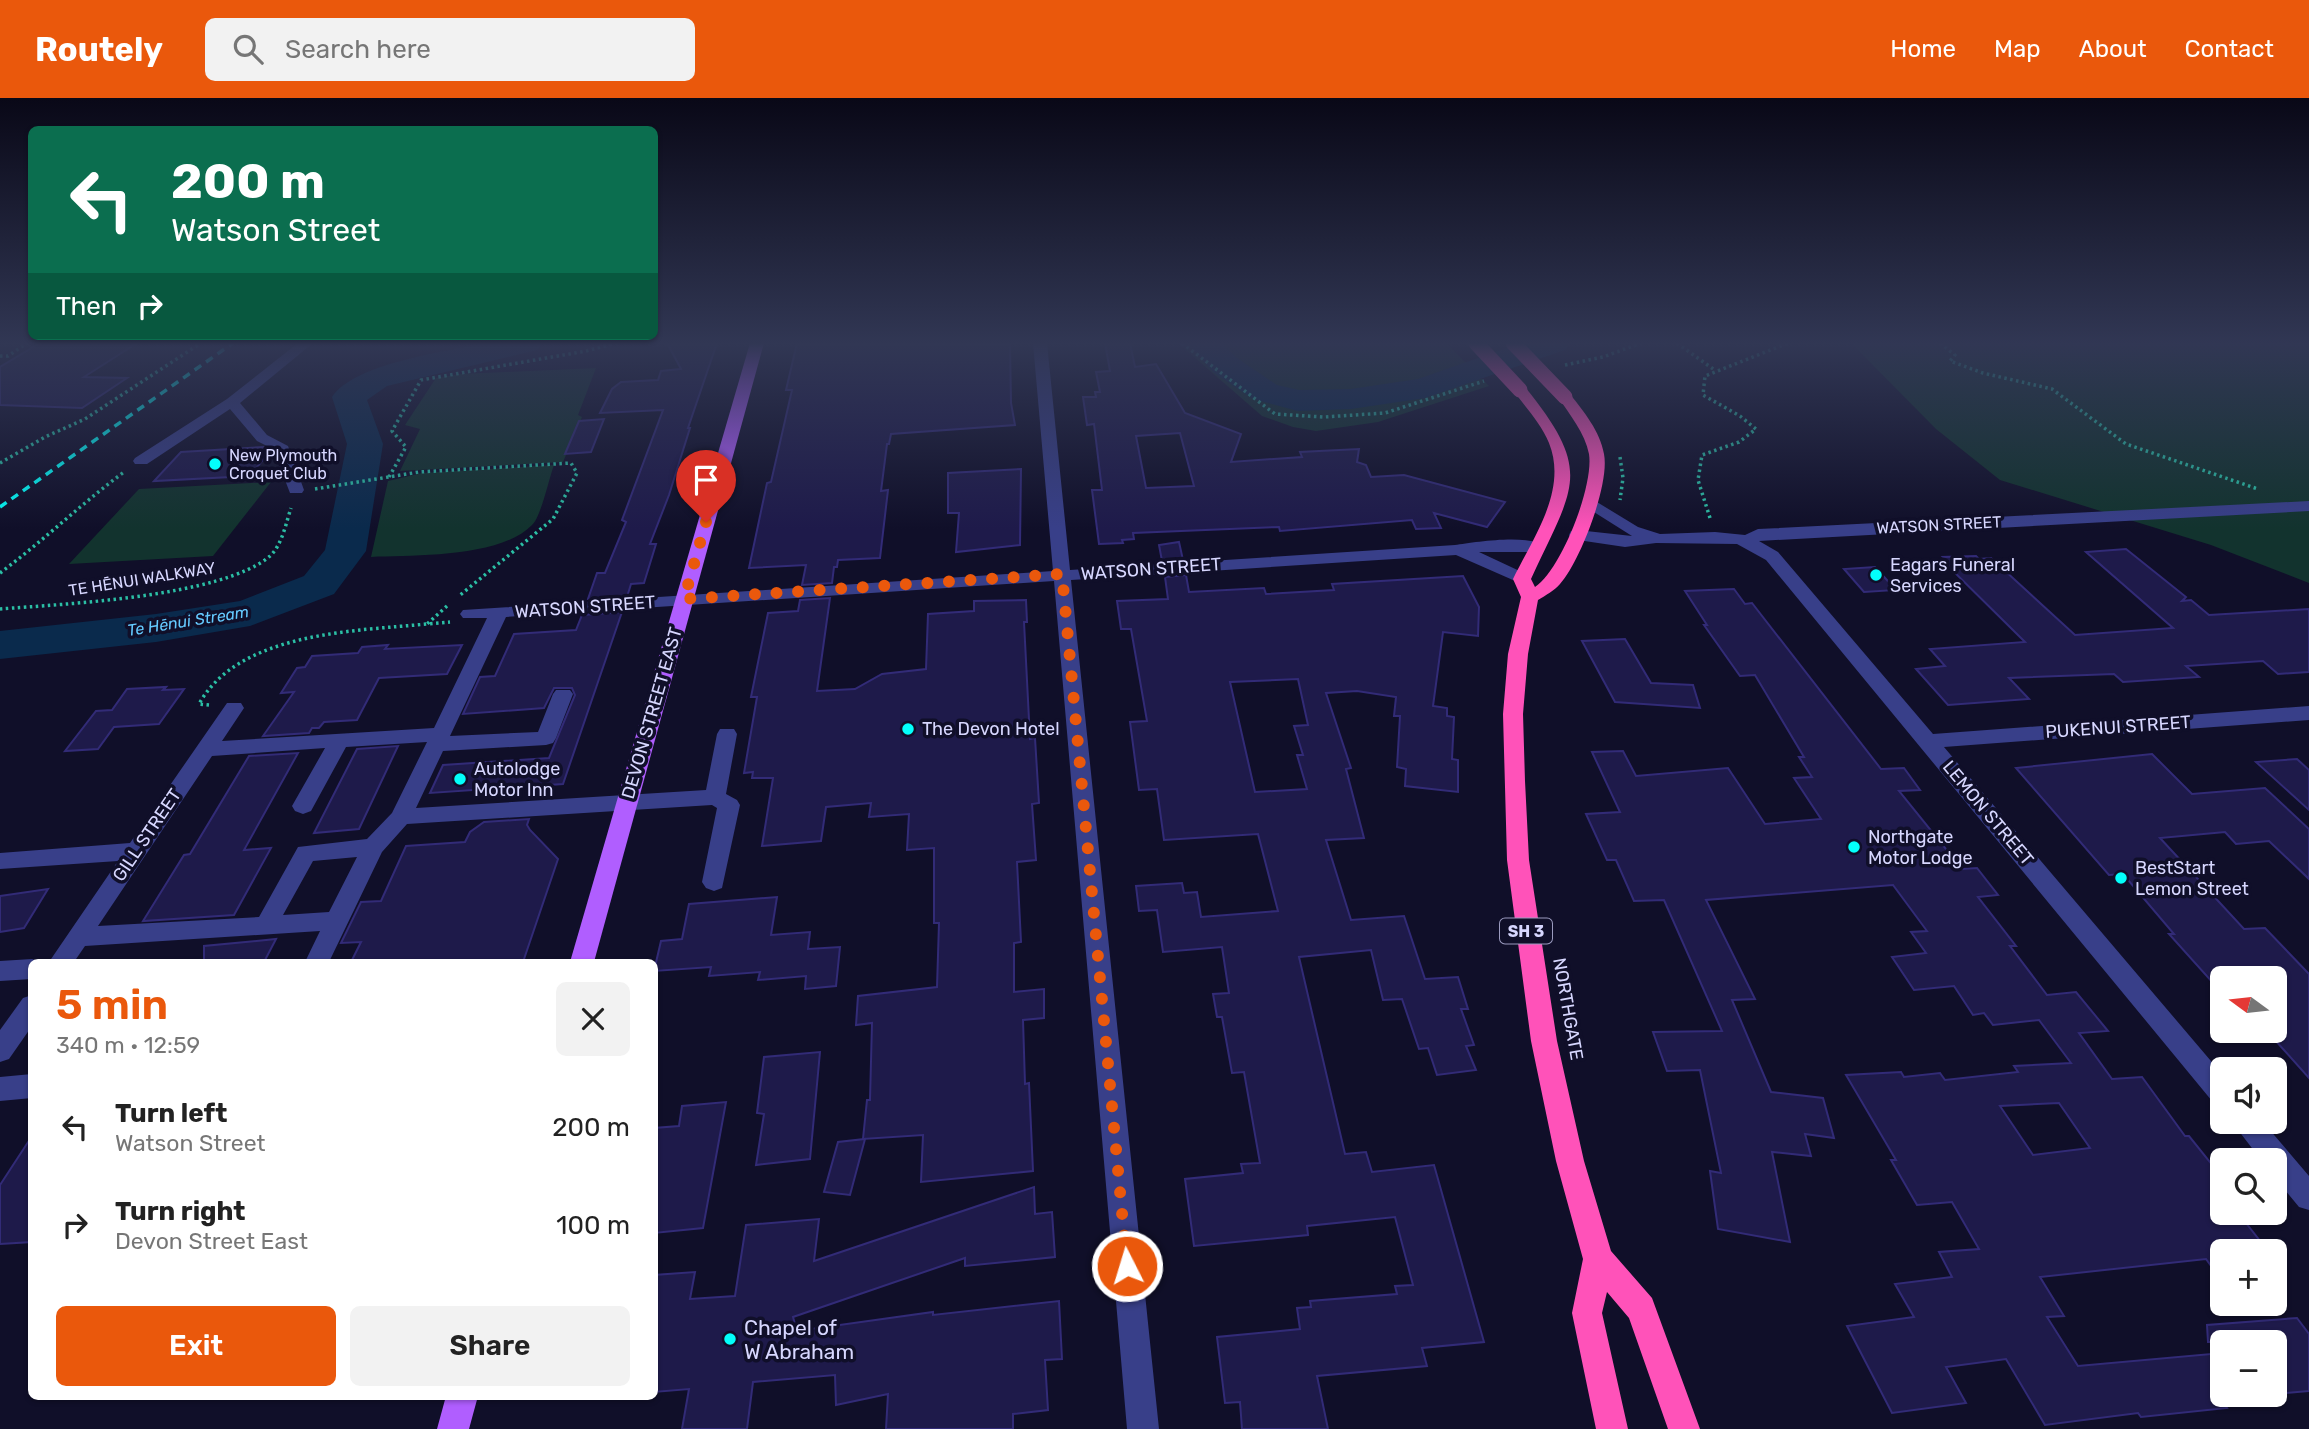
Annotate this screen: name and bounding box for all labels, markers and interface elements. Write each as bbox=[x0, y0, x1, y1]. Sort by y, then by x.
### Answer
search box bbox=[205, 18, 695, 81]
text: Routely bbox=[35, 30, 163, 69]
icon: search bbox=[229, 30, 267, 68]
text: Search here bbox=[285, 34, 431, 65]
text: Home bbox=[1890, 35, 1956, 63]
text: Map bbox=[1994, 35, 2041, 63]
text: About bbox=[2079, 35, 2147, 63]
text: Contact bbox=[2185, 35, 2274, 63]
text: 200 m bbox=[171, 152, 325, 210]
icon: left bbox=[56, 154, 147, 245]
text: Watson Street bbox=[171, 211, 380, 249]
icon: right bbox=[131, 287, 169, 325]
text: Then bbox=[56, 291, 117, 322]
place label: New Plymouth Croquet Club bbox=[229, 446, 337, 483]
pin bbox=[676, 450, 736, 522]
marker: New Plymouth Croquet Club bbox=[207, 456, 223, 472]
icon: arrive bbox=[687, 461, 725, 499]
street label: WATSON STREET bbox=[1876, 512, 2002, 538]
street label: WATSON STREET bbox=[1080, 553, 1222, 585]
place label: Eagars Funeral Services bbox=[1890, 554, 2015, 597]
street label: TE HĒNUI WALKWAY bbox=[67, 558, 217, 600]
marker: Eagars Funeral Services bbox=[1868, 567, 1884, 583]
street label: WATSON STREET bbox=[514, 591, 656, 623]
water label: Te Hēnui Stream bbox=[126, 602, 250, 640]
street label: DEVON STREET EAST bbox=[617, 625, 687, 801]
street label: PUKENUI STREET bbox=[2044, 711, 2192, 743]
place label: The Devon Hotel bbox=[922, 718, 1060, 740]
marker: The Devon Hotel bbox=[900, 721, 916, 737]
street label: LEMON STREET bbox=[1938, 756, 2038, 870]
place label: Autolodge Motor Inn bbox=[474, 758, 560, 801]
marker: Autolodge Motor Inn bbox=[452, 771, 468, 787]
street label: GILL STREET bbox=[108, 785, 186, 885]
place label: Northgate Motor Lodge bbox=[1868, 826, 1973, 869]
marker: Northgate Motor Lodge bbox=[1846, 839, 1862, 855]
place label: BestStart Lemon Street bbox=[2135, 857, 2249, 900]
marker: BestStart Lemon Street bbox=[2113, 870, 2129, 886]
road number: SH 3 bbox=[1500, 918, 1552, 944]
street label: NORTHGATE bbox=[1548, 956, 1588, 1062]
north arrow bbox=[2210, 966, 2287, 1043]
map controls bbox=[2210, 966, 2287, 1407]
text: 5 min bbox=[56, 980, 168, 1030]
button: close bbox=[556, 982, 630, 1056]
text: 340 m · 12:59 bbox=[56, 1031, 200, 1059]
button: sound bbox=[2210, 1057, 2287, 1134]
text: Turn left bbox=[115, 1098, 227, 1129]
icon: left bbox=[56, 1108, 94, 1146]
text: 200 m bbox=[552, 1112, 630, 1143]
text: Watson Street bbox=[115, 1129, 266, 1157]
button: search bbox=[2210, 1148, 2287, 1225]
text: Turn right bbox=[115, 1196, 245, 1227]
icon: right bbox=[56, 1206, 94, 1244]
text: 100 m bbox=[556, 1210, 630, 1241]
text: Devon Street East bbox=[115, 1227, 308, 1255]
position arrow bbox=[1090, 1229, 1164, 1303]
button: + bbox=[2210, 1239, 2287, 1316]
button: Exit bbox=[56, 1306, 336, 1386]
button: Share bbox=[350, 1306, 630, 1386]
place label: Chapel of W Abraham bbox=[744, 1315, 854, 1364]
button: − bbox=[2210, 1330, 2287, 1407]
marker: Chapel of W Abraham bbox=[722, 1331, 738, 1347]

